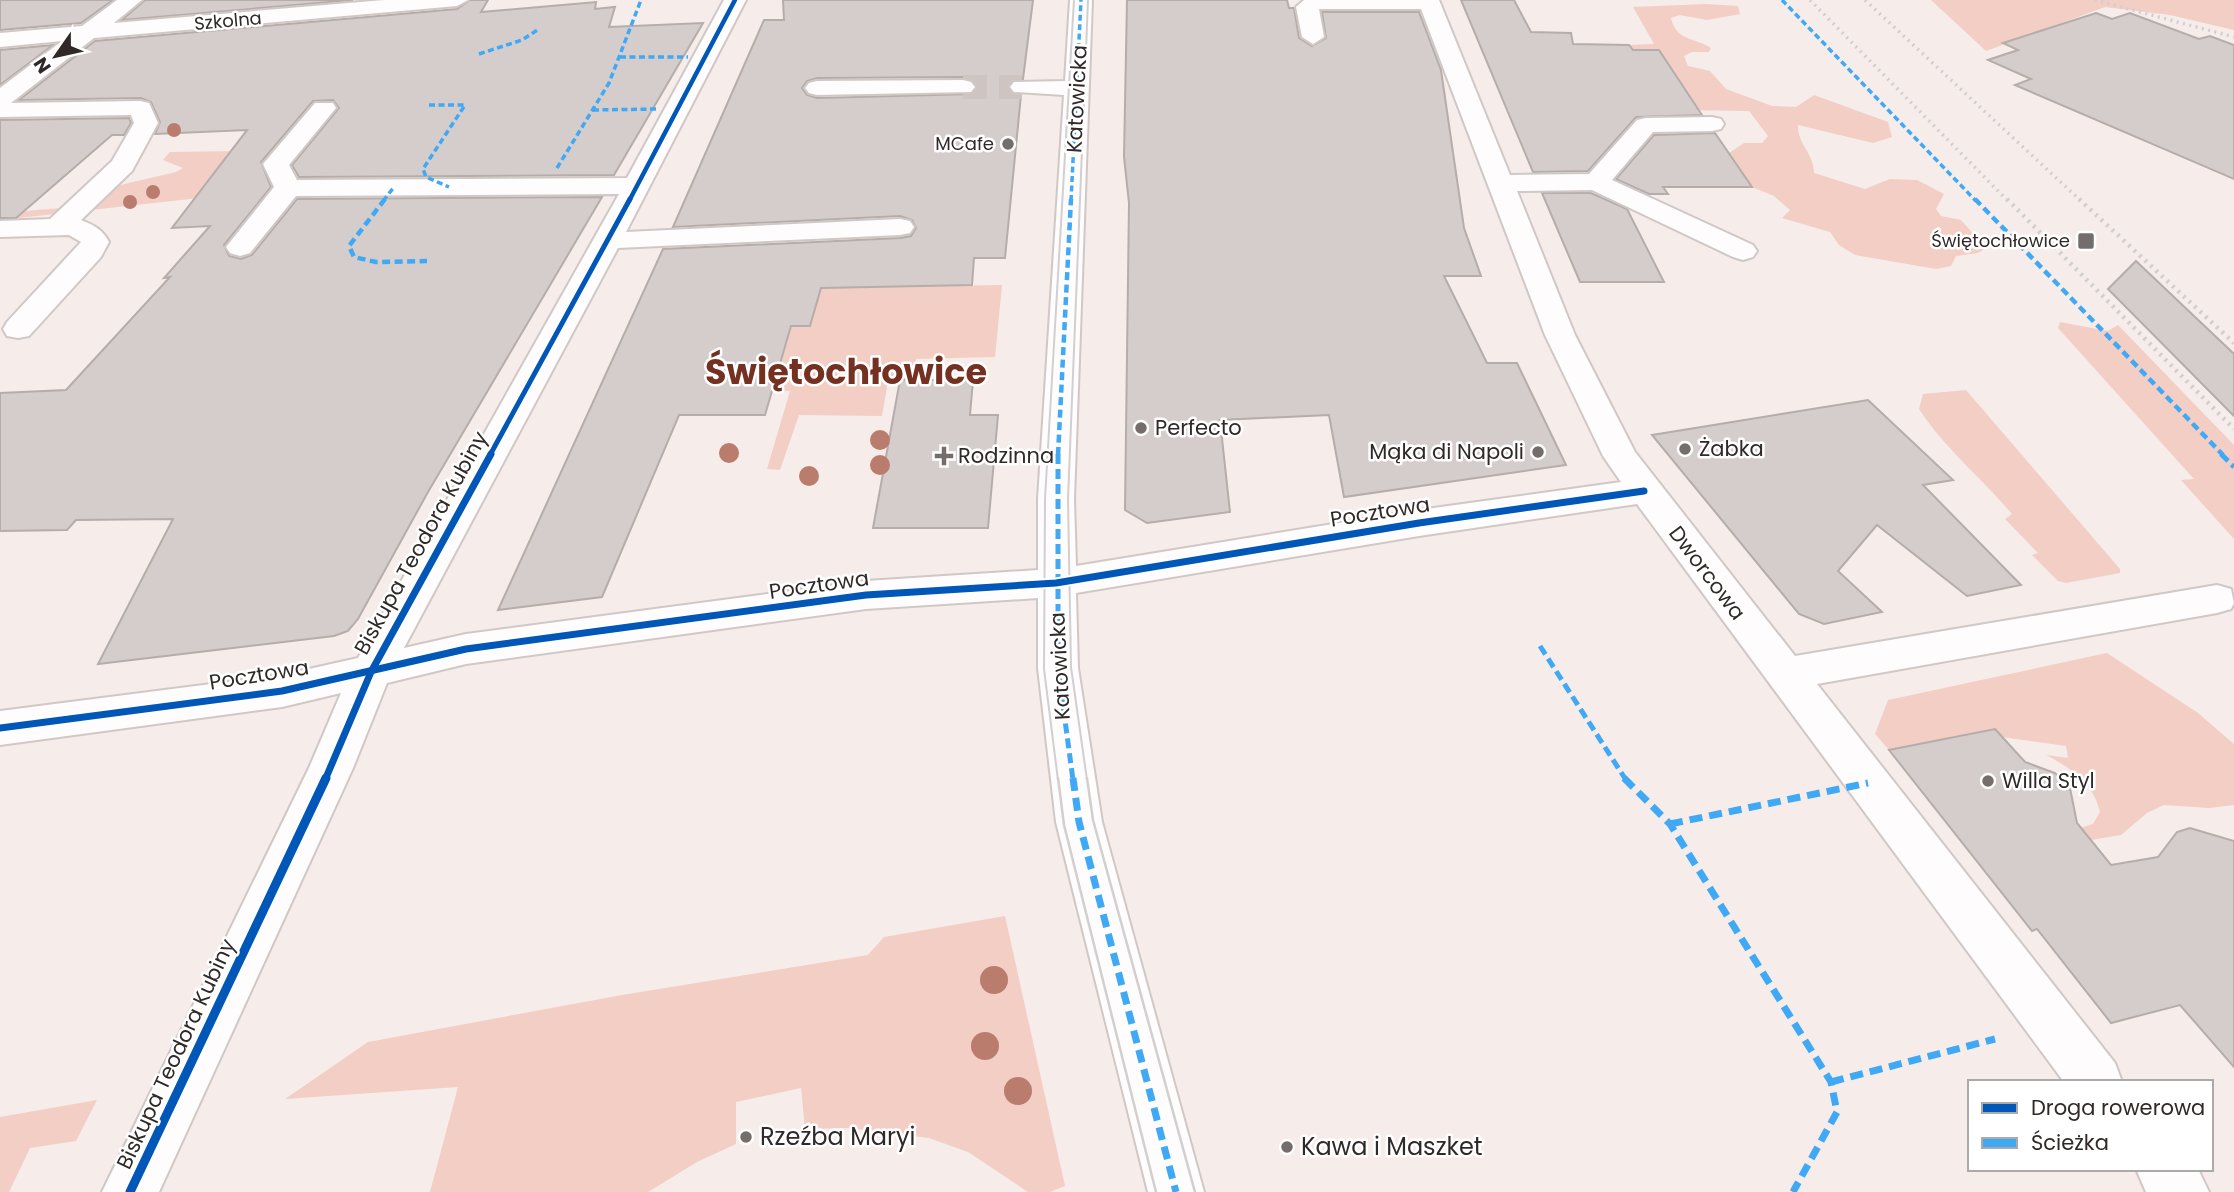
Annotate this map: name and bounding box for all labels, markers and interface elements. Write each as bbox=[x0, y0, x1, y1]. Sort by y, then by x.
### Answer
street label: Szkolna bbox=[193, 5, 263, 36]
north arrow bbox=[21, 21, 91, 91]
street label: Katowicka bbox=[1059, 44, 1094, 154]
text: N bbox=[27, 52, 58, 79]
place label: MCafe bbox=[935, 131, 994, 156]
marker: MCafe bbox=[1000, 136, 1016, 152]
place label: Świętochłowice bbox=[1931, 228, 2070, 253]
marker: Świętochłowice bbox=[2076, 231, 2096, 251]
district label: Świętochłowice bbox=[705, 347, 987, 396]
place label: Perfecto bbox=[1155, 413, 1242, 442]
marker: Perfecto bbox=[1133, 420, 1149, 436]
street label: Biskupa Teodora Kubiny bbox=[347, 426, 494, 660]
place label: Żabka bbox=[1699, 434, 1764, 463]
place label: Mąka di Napoli bbox=[1369, 437, 1524, 466]
place label: Rodzinna bbox=[958, 441, 1054, 470]
marker: Żabka bbox=[1677, 441, 1693, 457]
marker: Mąka di Napoli bbox=[1530, 444, 1546, 460]
marker: Rodzinna bbox=[936, 448, 952, 464]
street label: Pocztowa bbox=[1328, 489, 1432, 534]
street label: Dworcowa bbox=[1662, 520, 1752, 626]
street label: Pocztowa bbox=[767, 563, 871, 606]
street label: Katowicka bbox=[1042, 611, 1077, 721]
street label: Pocztowa bbox=[207, 652, 311, 697]
place label: Willa Styl bbox=[2002, 766, 2095, 795]
marker: Willa Styl bbox=[1980, 773, 1996, 789]
street label: Biskupa Teodora Kubiny bbox=[109, 934, 242, 1174]
legend bbox=[1968, 1080, 2213, 1171]
text: Droga rowerowa bbox=[2031, 1093, 2205, 1122]
place label: Rzeźba Maryi bbox=[760, 1120, 915, 1153]
text: Ścieżka bbox=[2031, 1128, 2109, 1157]
marker: Rzeźba Maryi bbox=[738, 1129, 754, 1145]
place label: Kawa i Maszket bbox=[1301, 1130, 1483, 1163]
marker: Kawa i Maszket bbox=[1279, 1139, 1295, 1155]

